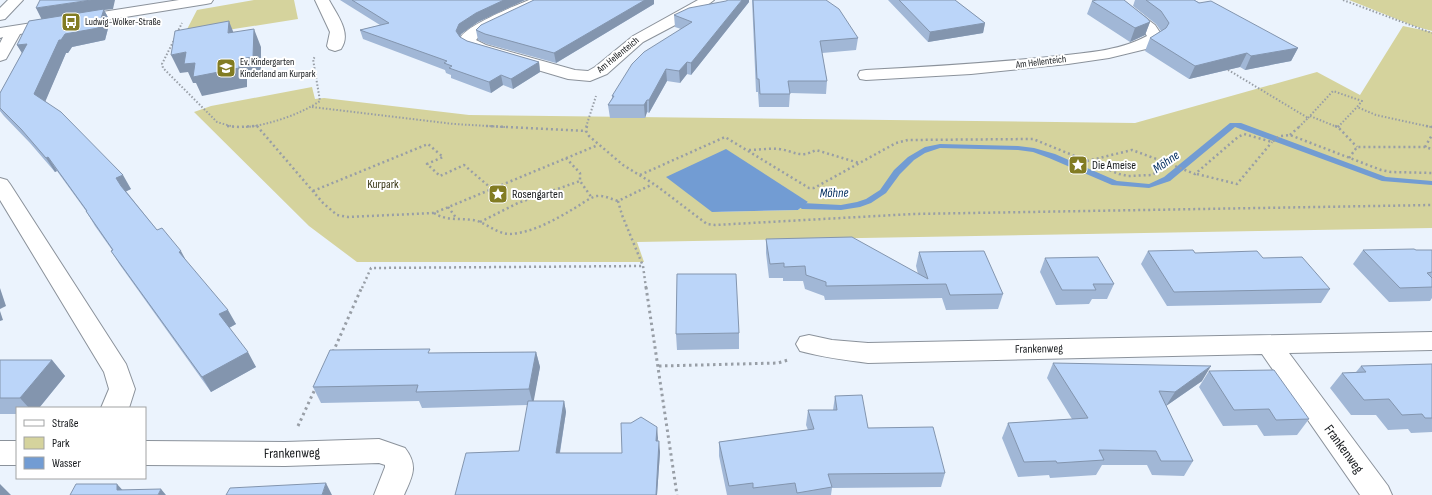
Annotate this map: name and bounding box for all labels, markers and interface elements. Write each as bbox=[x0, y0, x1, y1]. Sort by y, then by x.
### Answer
bus stop icon: Ludwig-Wolker-Straße bbox=[60, 11, 82, 33]
place label: Ludwig-Wolker-Straße bbox=[85, 16, 161, 28]
street label: Am Hellenteich bbox=[594, 34, 642, 76]
street label: Am Hellenteich bbox=[1014, 53, 1067, 71]
place label: Ev. Kindergarten Kinderland am Kurpark bbox=[240, 56, 316, 80]
school or university icon: Ev. Kindergarten Kinderland am Kurpark bbox=[215, 57, 237, 79]
water label: Möhne bbox=[1150, 147, 1182, 177]
place icon: Die Ameise bbox=[1067, 154, 1089, 176]
place label: Die Ameise bbox=[1092, 158, 1136, 173]
park label: Kurpark bbox=[367, 177, 399, 192]
place icon: Rosengarten bbox=[487, 183, 509, 205]
water label: Möhne bbox=[819, 185, 849, 201]
place label: Rosengarten bbox=[512, 187, 563, 202]
street label: Frankenweg bbox=[1015, 341, 1063, 357]
legend bbox=[16, 407, 146, 479]
text: Straße bbox=[52, 416, 79, 431]
street label: Frankenweg bbox=[1321, 421, 1368, 477]
text: Park bbox=[52, 436, 70, 451]
street label: Frankenweg bbox=[264, 444, 321, 462]
text: Wasser bbox=[52, 456, 81, 471]

